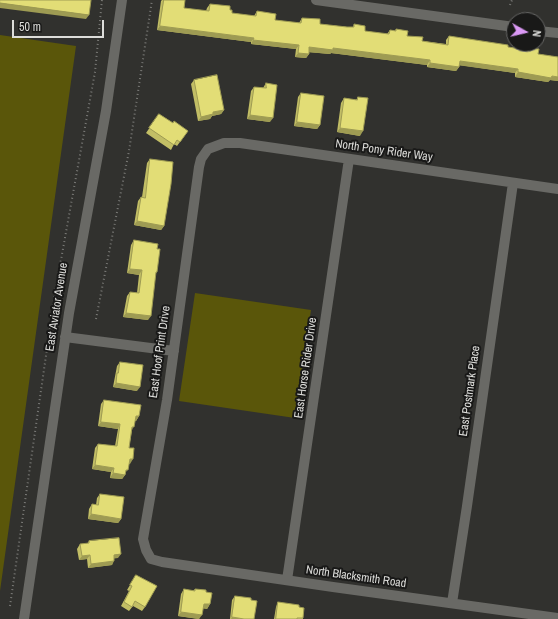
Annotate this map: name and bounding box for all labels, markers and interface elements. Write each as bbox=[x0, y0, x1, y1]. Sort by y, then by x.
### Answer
scale bar bbox=[14, 12, 106, 38]
north arrow bbox=[506, 12, 546, 52]
text: 50 m bbox=[19, 19, 41, 35]
text: N bbox=[530, 29, 544, 38]
street label: North Pony Rider Way bbox=[334, 137, 434, 165]
street label: East Aviator Avenue bbox=[43, 262, 71, 352]
street label: East Hoof Print Drive bbox=[146, 305, 174, 399]
street label: East Horse Rider Drive bbox=[292, 317, 320, 419]
street label: East Postmark Place bbox=[457, 345, 483, 437]
street label: North Blacksmith Road bbox=[305, 563, 407, 591]

